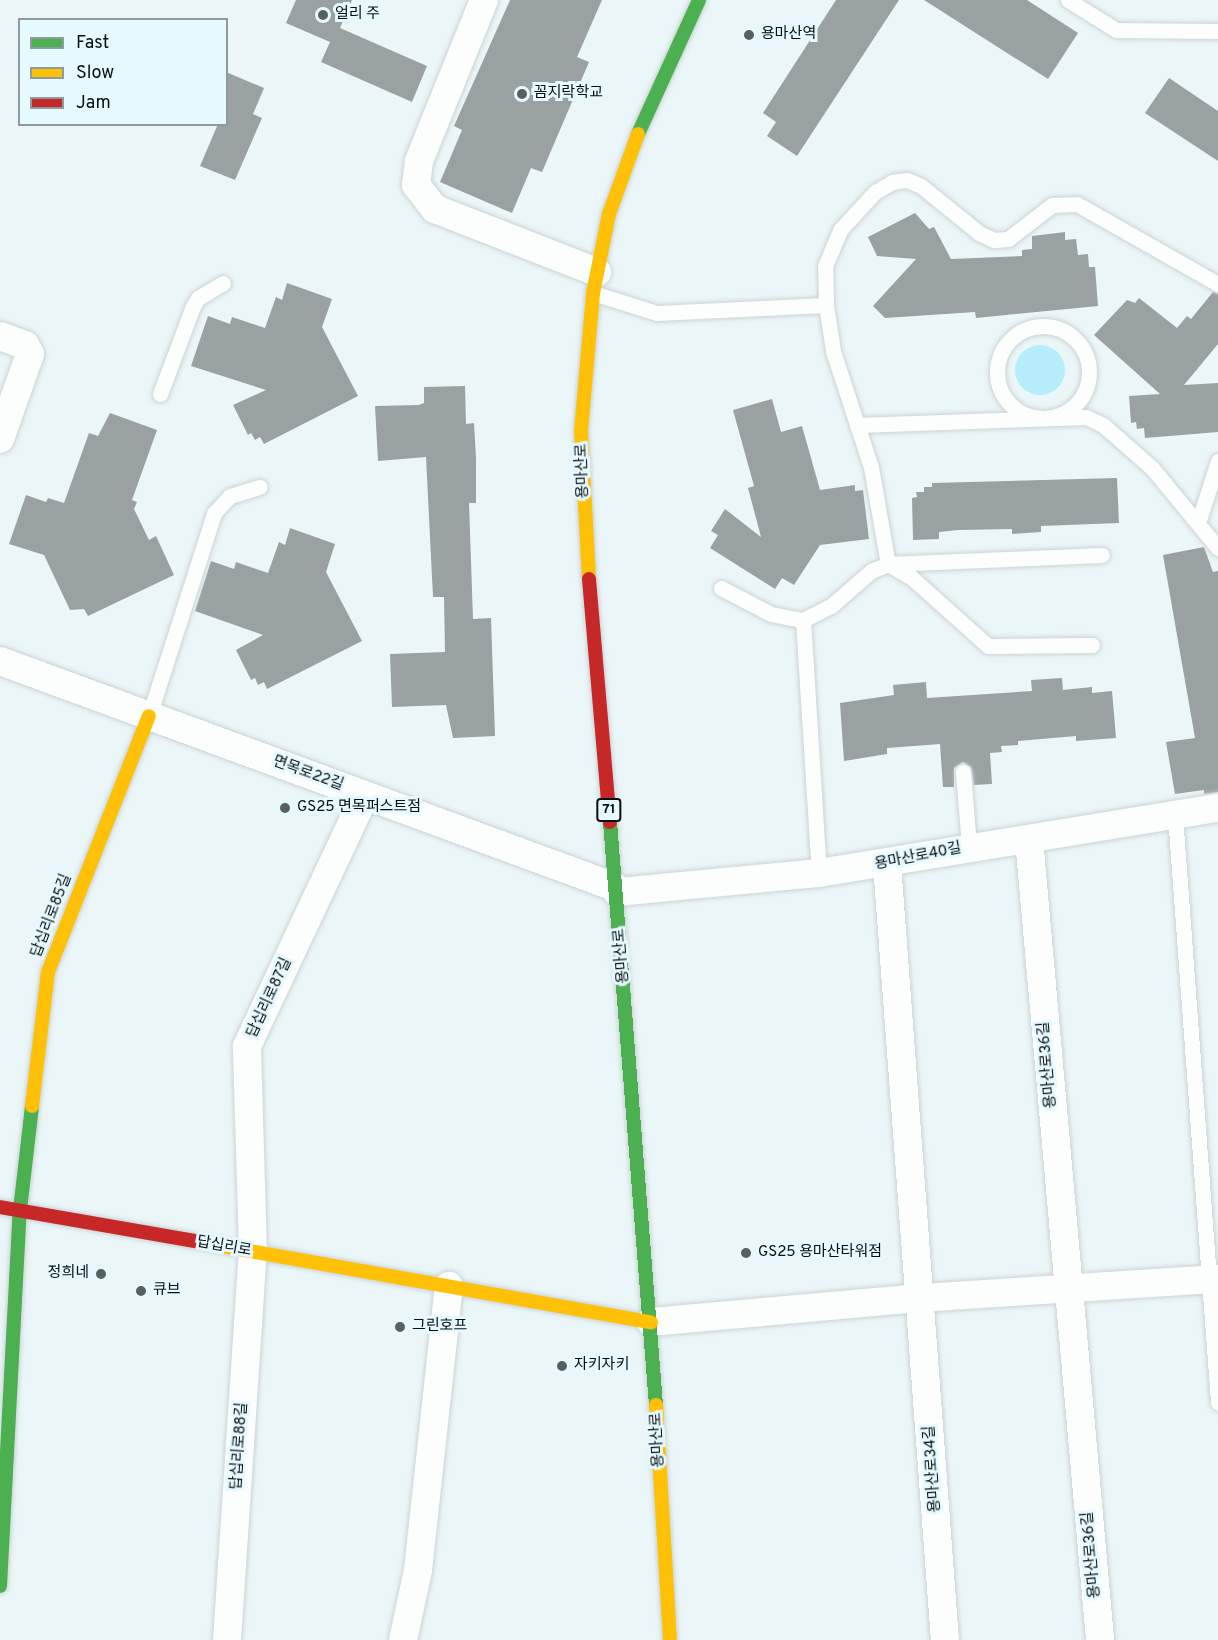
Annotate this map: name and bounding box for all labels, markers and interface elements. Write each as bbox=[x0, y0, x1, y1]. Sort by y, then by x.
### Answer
place label: 얼리 주 bbox=[335, 6, 380, 24]
marker: 얼리 주 bbox=[316, 8, 330, 22]
legend bbox=[18, 18, 228, 126]
place label: 용마산역 bbox=[761, 26, 816, 44]
marker: 용마산역 bbox=[742, 28, 756, 42]
text: Fast bbox=[76, 32, 109, 55]
text: Slow bbox=[76, 62, 114, 85]
place label: 꼼지락학교 bbox=[534, 85, 603, 103]
marker: 꼼지락학교 bbox=[515, 87, 529, 101]
text: Jam bbox=[76, 92, 111, 115]
street label: 용마산로 bbox=[573, 443, 593, 499]
street label: 면목로22길 bbox=[270, 753, 346, 795]
place label: GS25 면목퍼스트점 bbox=[297, 799, 421, 817]
road number: 71 bbox=[596, 799, 622, 821]
marker: GS25 면목퍼스트점 bbox=[278, 801, 292, 815]
street label: 용마산로40길 bbox=[873, 840, 963, 874]
street label: 답십리로85길 bbox=[28, 872, 76, 960]
street label: 용마산로 bbox=[611, 928, 633, 984]
street label: 답십리로87길 bbox=[244, 955, 296, 1041]
street label: 용마산로36길 bbox=[1035, 1021, 1061, 1109]
street label: 답십리로 bbox=[195, 1233, 253, 1261]
place label: GS25 용마산타워점 bbox=[758, 1244, 882, 1262]
marker: GS25 용마산타워점 bbox=[739, 1246, 753, 1260]
place label: 정희네 bbox=[48, 1265, 89, 1283]
marker: 정희네 bbox=[94, 1267, 108, 1281]
place label: 큐브 bbox=[153, 1282, 181, 1300]
marker: 큐브 bbox=[134, 1284, 148, 1298]
place label: 그린호프 bbox=[412, 1318, 467, 1336]
marker: 그린호프 bbox=[393, 1320, 407, 1334]
place label: 자키자키 bbox=[574, 1357, 629, 1375]
marker: 자키자키 bbox=[555, 1359, 569, 1373]
street label: 답십리로88길 bbox=[228, 1402, 252, 1490]
street label: 용마산로 bbox=[648, 1412, 668, 1468]
street label: 용마산로34길 bbox=[921, 1425, 945, 1513]
street label: 용마산로36길 bbox=[1079, 1511, 1105, 1599]

